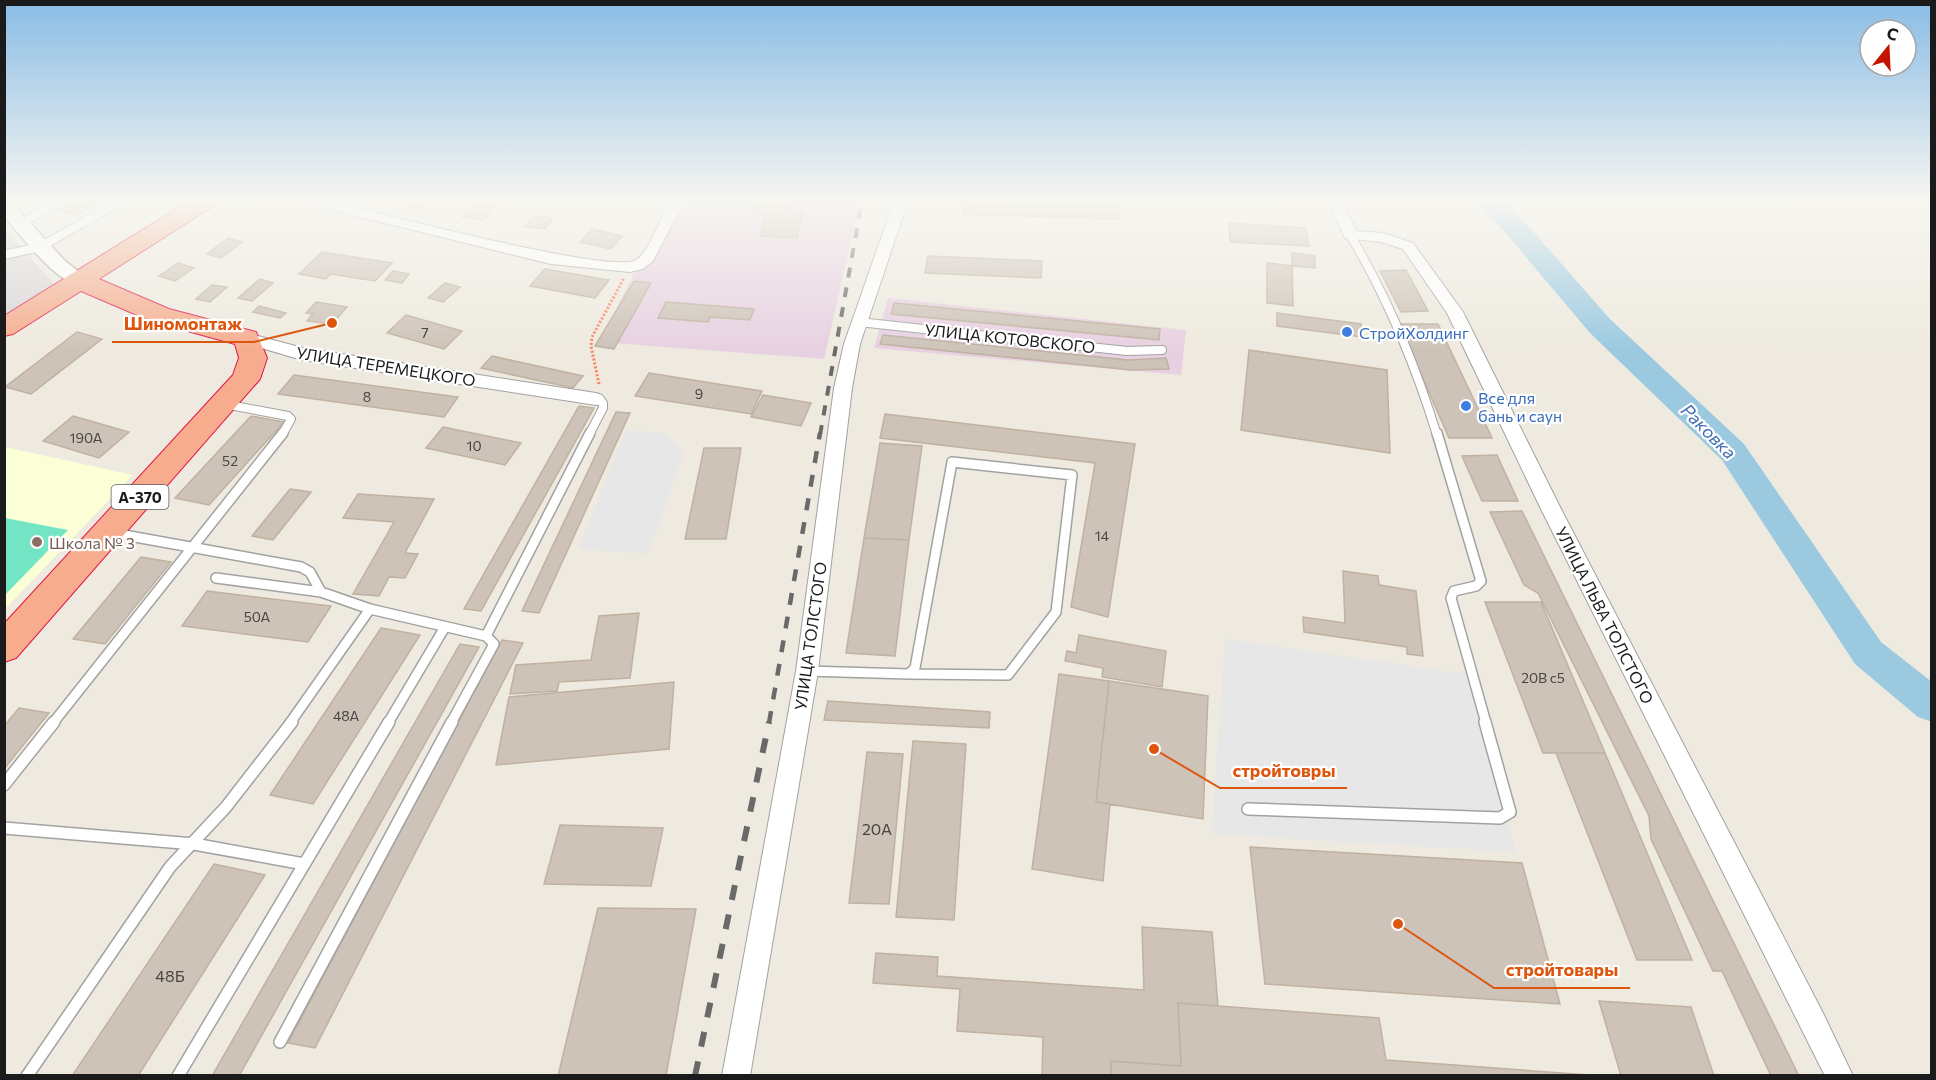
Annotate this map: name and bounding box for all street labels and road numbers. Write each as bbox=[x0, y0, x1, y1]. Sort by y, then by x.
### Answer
street label: УЛИЦА КОТОВСКОГО bbox=[924, 320, 1096, 356]
street label: УЛИЦА ТЕРЕМЕЦКОГО bbox=[295, 342, 477, 390]
road number: А-370 bbox=[112, 485, 168, 509]
street label: УЛИЦА ЛЬВА ТОЛСТОГО bbox=[1552, 523, 1658, 707]
street label: УЛИЦА ТОЛСТОГО bbox=[790, 561, 830, 711]

